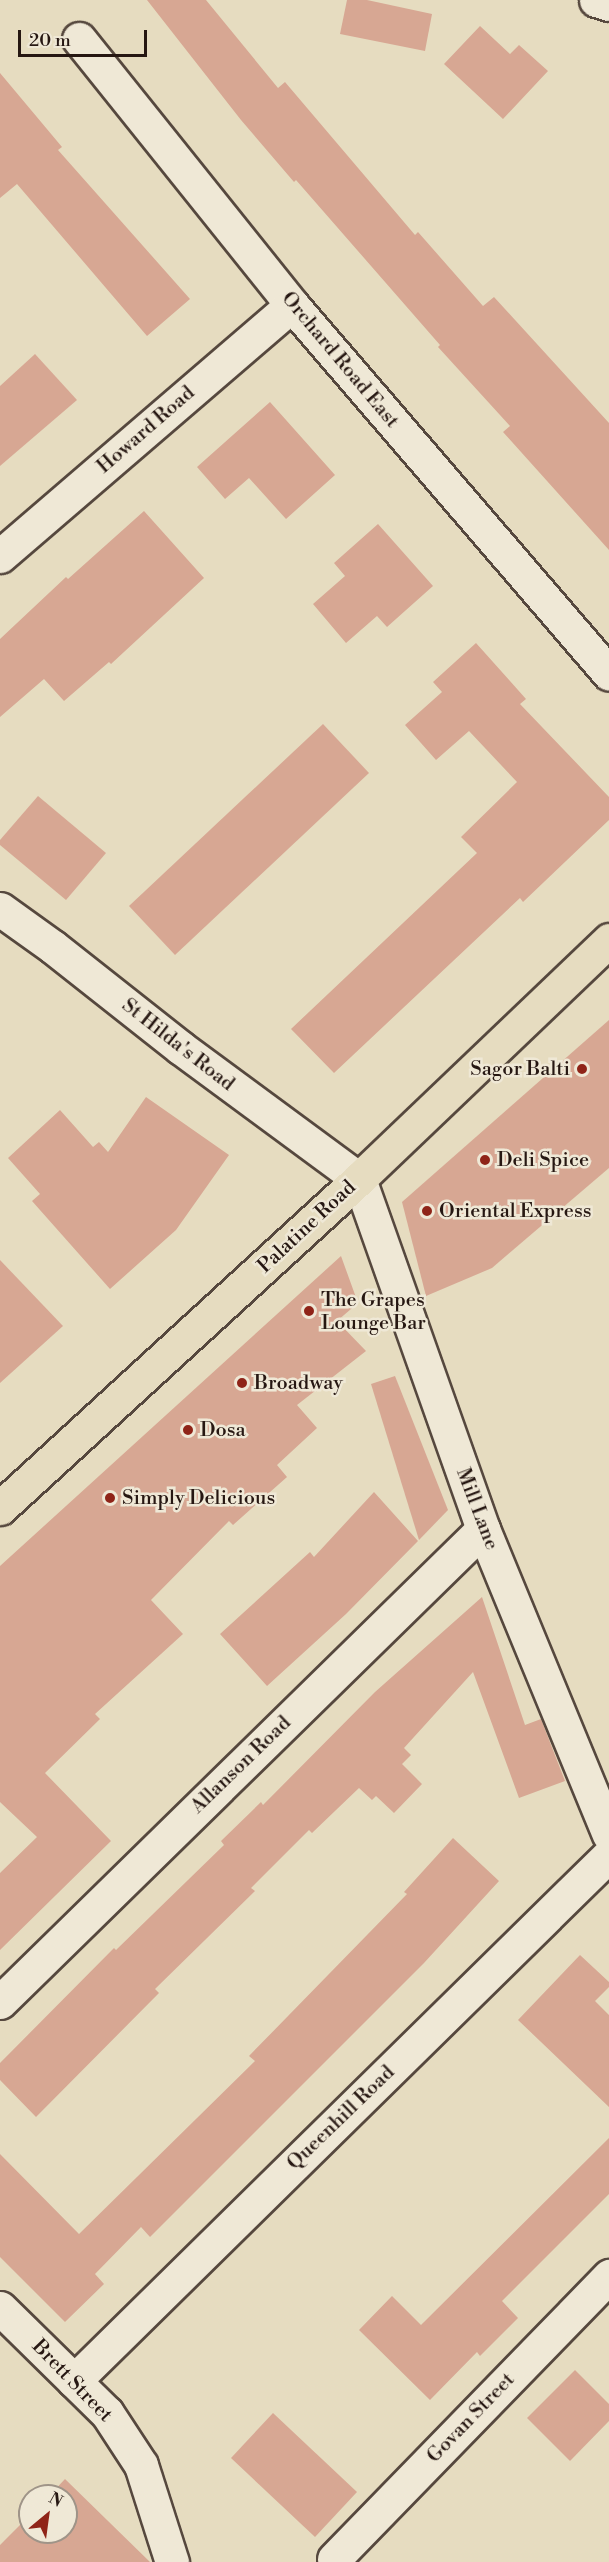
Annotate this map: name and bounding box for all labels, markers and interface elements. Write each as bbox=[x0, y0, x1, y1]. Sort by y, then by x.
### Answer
scale bar bbox=[21, 18, 150, 56]
text: 20 m bbox=[29, 29, 71, 52]
street label: Orchard Road East bbox=[276, 287, 404, 433]
street label: Howard Road bbox=[92, 381, 200, 479]
street label: St Hilda's Road bbox=[117, 994, 239, 1096]
place label: Sagor Balti bbox=[470, 1057, 570, 1081]
marker: Sagor Balti bbox=[575, 1062, 589, 1076]
place label: Deli Spice bbox=[497, 1148, 589, 1172]
marker: Deli Spice bbox=[478, 1153, 492, 1167]
street label: Palatine Road bbox=[253, 1176, 361, 1278]
place label: Oriental Express bbox=[439, 1199, 591, 1223]
marker: Oriental Express bbox=[420, 1204, 434, 1218]
place label: The Grapes Lounge Bar bbox=[321, 1288, 426, 1335]
marker: The Grapes Lounge Bar bbox=[302, 1304, 316, 1318]
place label: Broadway bbox=[254, 1371, 343, 1395]
marker: Broadway bbox=[235, 1376, 249, 1390]
place label: Dosa bbox=[200, 1418, 246, 1442]
marker: Dosa bbox=[181, 1423, 195, 1437]
street label: Mill Lane bbox=[450, 1465, 504, 1553]
place label: Simply Delicious bbox=[122, 1486, 275, 1510]
marker: Simply Delicious bbox=[103, 1491, 117, 1505]
street label: Allanson Road bbox=[186, 1711, 296, 1819]
street label: Queenhill Road bbox=[282, 2061, 400, 2175]
street label: Brett Street bbox=[27, 2335, 117, 2427]
street label: Govan Street bbox=[422, 2368, 520, 2468]
north arrow bbox=[18, 2484, 78, 2544]
text: N bbox=[45, 2488, 66, 2512]

